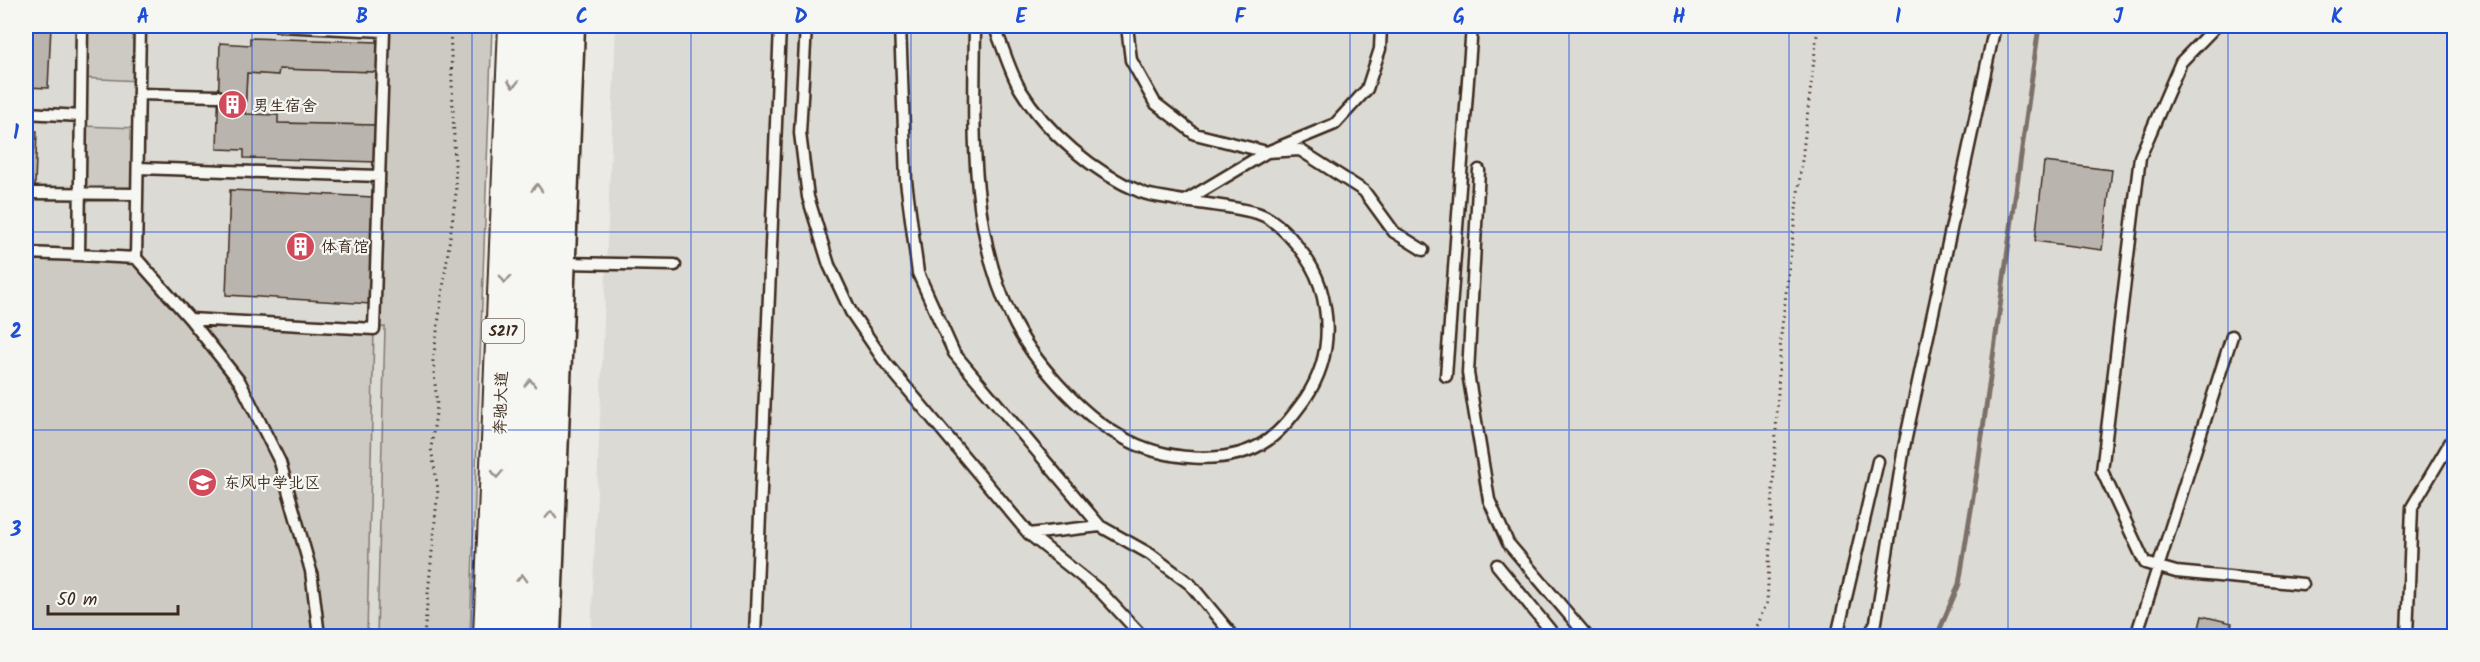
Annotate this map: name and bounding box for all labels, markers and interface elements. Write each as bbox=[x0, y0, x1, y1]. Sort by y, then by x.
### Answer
text: A bbox=[137, 2, 149, 34]
text: B bbox=[356, 2, 368, 34]
text: C bbox=[576, 2, 588, 34]
text: D bbox=[794, 2, 808, 34]
text: E bbox=[1015, 2, 1027, 34]
text: F bbox=[1235, 2, 1247, 34]
text: G bbox=[1453, 2, 1465, 34]
text: H bbox=[1672, 2, 1686, 34]
text: I bbox=[1895, 2, 1901, 34]
text: J bbox=[2113, 2, 2124, 34]
text: K bbox=[2331, 2, 2343, 34]
one-way arrow bbox=[506, 79, 519, 88]
building icon: 男生宿舍 bbox=[216, 89, 248, 121]
place label: 男生宿舍 bbox=[253, 94, 317, 119]
text: 1 bbox=[13, 118, 19, 150]
one-way arrow bbox=[531, 184, 544, 193]
building icon: 体育馆 bbox=[284, 230, 316, 262]
place label: 体育馆 bbox=[321, 235, 369, 260]
one-way arrow bbox=[498, 274, 511, 283]
text: 2 bbox=[10, 317, 22, 349]
road number: S217 bbox=[482, 319, 524, 343]
street label: 奔驰大道 bbox=[488, 371, 515, 435]
one-way arrow bbox=[523, 379, 536, 388]
school or university icon: 东风中学北区 bbox=[187, 466, 219, 498]
one-way arrow bbox=[491, 469, 503, 478]
place label: 东风中学北区 bbox=[224, 471, 320, 496]
one-way arrow bbox=[544, 511, 557, 520]
text: 3 bbox=[10, 515, 22, 547]
one-way arrow bbox=[515, 574, 528, 583]
scale bar bbox=[48, 578, 178, 616]
text: 50 m bbox=[57, 586, 97, 615]

